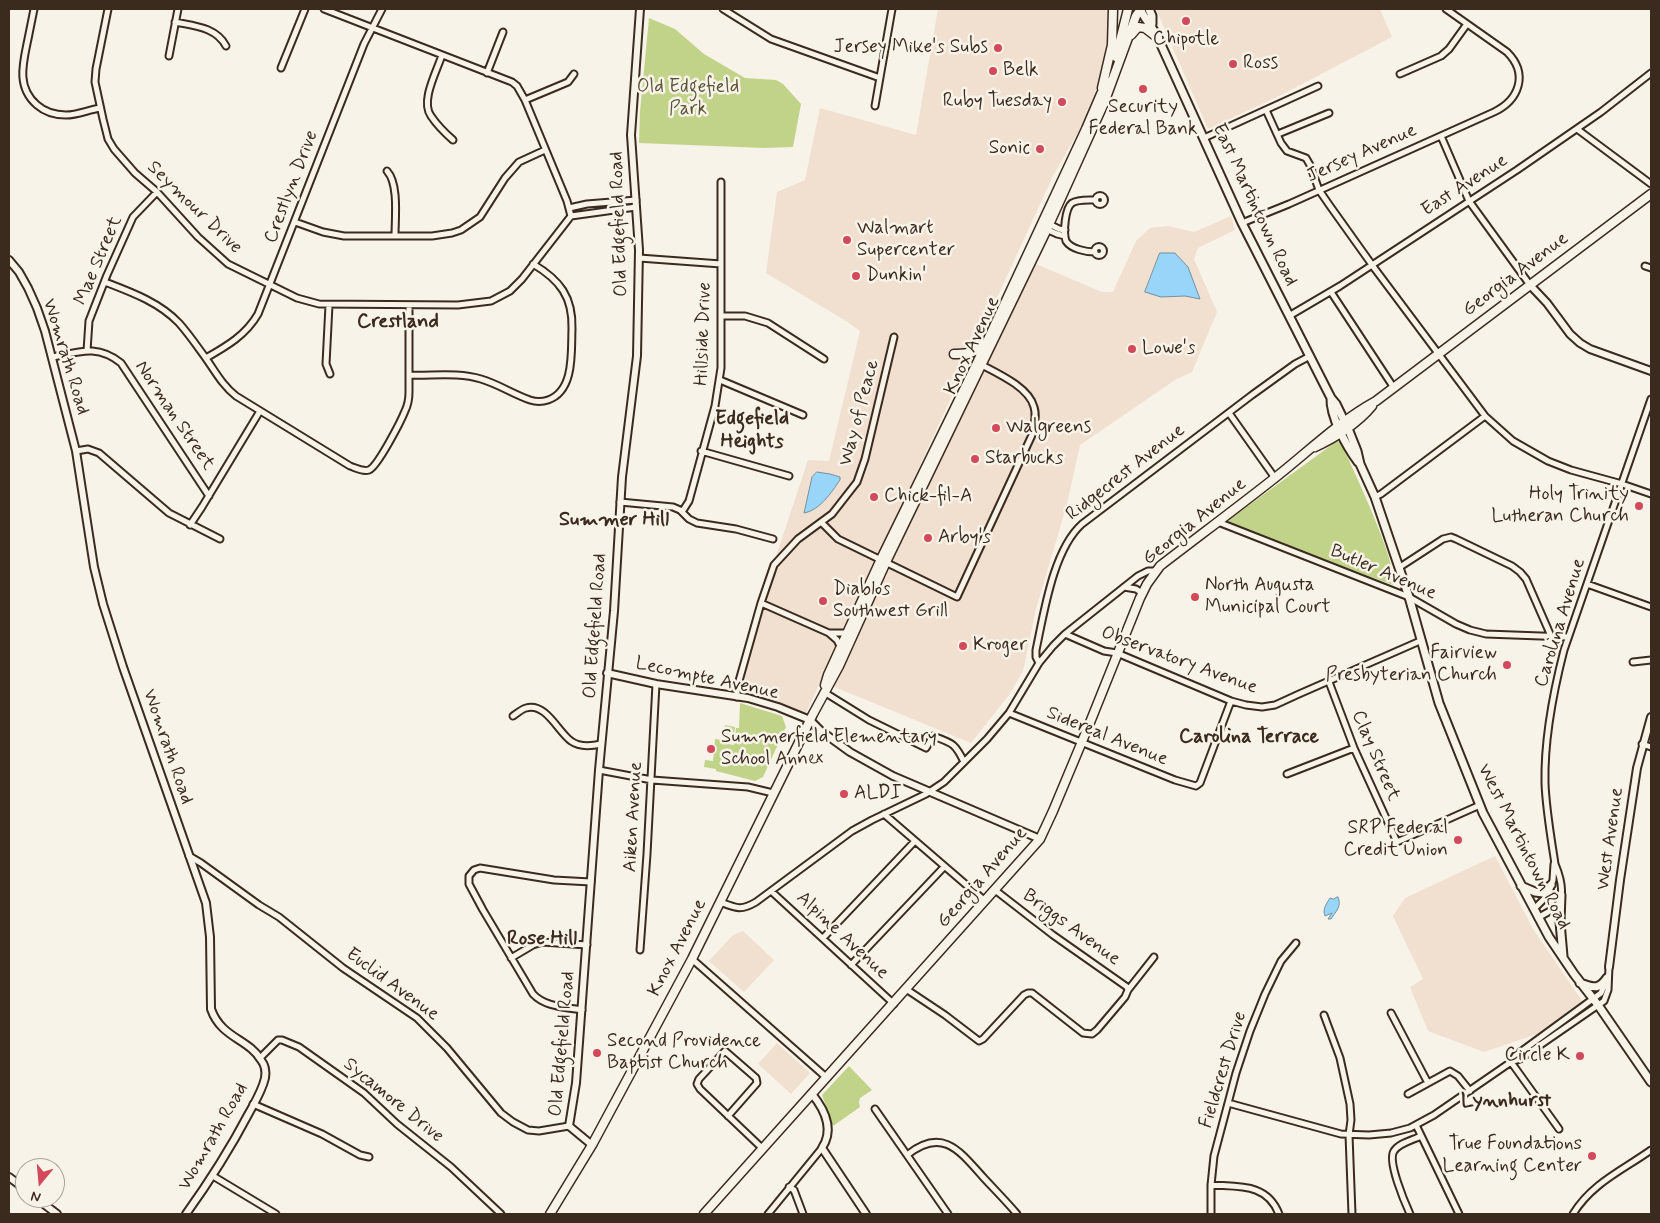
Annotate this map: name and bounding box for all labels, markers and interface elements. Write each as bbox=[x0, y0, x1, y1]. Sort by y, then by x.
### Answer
marker: Chipotle bbox=[1180, 15, 1192, 27]
place label: Chipotle bbox=[1153, 29, 1219, 51]
place label: Jersey Mike's Subs bbox=[834, 37, 988, 59]
marker: Jersey Mike's Subs bbox=[992, 42, 1004, 54]
place label: Ross bbox=[1243, 53, 1278, 75]
marker: Ross bbox=[1227, 58, 1239, 70]
place label: Belk bbox=[1003, 60, 1038, 82]
marker: Belk bbox=[987, 65, 999, 77]
park label: Old Edgefield Park bbox=[637, 77, 739, 121]
marker: Security Federal Bank bbox=[1137, 83, 1149, 95]
place label: Ruby Tuesday bbox=[943, 91, 1052, 113]
marker: Ruby Tuesday bbox=[1056, 96, 1068, 108]
place label: Security Federal Bank bbox=[1089, 97, 1197, 141]
street label: East Martintown Road bbox=[1206, 120, 1302, 290]
street label: Jersey Avenue bbox=[1303, 120, 1421, 188]
street label: Crestlyn Drive bbox=[260, 127, 324, 247]
place label: Sonic bbox=[989, 138, 1030, 160]
marker: Sonic bbox=[1034, 143, 1046, 155]
street label: East Avenue bbox=[1418, 150, 1512, 222]
street label: Old Edgefield Road bbox=[606, 151, 634, 297]
street label: Seymour Drive bbox=[142, 157, 246, 259]
street label: Mae Street bbox=[70, 213, 128, 309]
place label: Walmart Supercenter bbox=[857, 218, 955, 262]
street label: Georgia Avenue bbox=[1459, 228, 1573, 322]
marker: Walmart Supercenter bbox=[841, 234, 853, 246]
place label: Dunkin' bbox=[866, 265, 926, 287]
marker: Dunkin' bbox=[850, 270, 862, 282]
street label: Hillside Drive bbox=[691, 282, 717, 386]
street label: Knox Avenue bbox=[940, 293, 1006, 399]
street label: Womrath Road bbox=[37, 296, 93, 418]
district label: Crestland bbox=[357, 311, 439, 335]
place label: Lowe's bbox=[1142, 338, 1195, 360]
marker: Lowe's bbox=[1126, 343, 1138, 355]
street label: Norman Street bbox=[129, 357, 219, 475]
street label: Way of Peace bbox=[835, 357, 885, 469]
district label: Edgefield Heights bbox=[715, 408, 789, 455]
place label: Walgreens bbox=[1006, 417, 1091, 439]
street label: Ridgecrest Avenue bbox=[1062, 420, 1190, 526]
marker: Walgreens bbox=[990, 422, 1002, 434]
place label: Starbucks bbox=[985, 448, 1063, 470]
marker: Starbucks bbox=[969, 453, 981, 465]
street label: Georgia Avenue bbox=[1139, 473, 1251, 571]
place label: Holy Trinity Lutheran Church bbox=[1491, 484, 1629, 528]
place label: Chick-fil-A bbox=[884, 486, 972, 508]
marker: Chick-fil-A bbox=[868, 491, 880, 503]
marker: Holy Trinity Lutheran Church bbox=[1633, 500, 1645, 512]
district label: Summer Hill bbox=[559, 509, 669, 533]
place label: Arby's bbox=[938, 527, 991, 549]
marker: Arby's bbox=[922, 532, 934, 544]
street label: Butler Avenue bbox=[1326, 540, 1440, 606]
street label: Old Edgefield Road bbox=[580, 553, 612, 699]
street label: Carolina Avenue bbox=[1531, 556, 1591, 690]
place label: North Augusta Municipal Court bbox=[1205, 575, 1330, 619]
place label: Diablos Southwest Grill bbox=[833, 579, 948, 623]
marker: North Augusta Municipal Court bbox=[1189, 591, 1201, 603]
marker: Diablos Southwest Grill bbox=[817, 595, 829, 607]
street label: Observatory Avenue bbox=[1098, 622, 1260, 700]
place label: Kroger bbox=[973, 635, 1027, 657]
marker: Kroger bbox=[957, 640, 969, 652]
place label: Fairview Presbyterian Church bbox=[1326, 643, 1497, 687]
street label: Lecompte Avenue bbox=[633, 653, 781, 705]
marker: Fairview Presbyterian Church bbox=[1501, 659, 1513, 671]
street label: Womrath Road bbox=[137, 686, 197, 808]
street label: Sidereal Avenue bbox=[1043, 702, 1171, 772]
street label: Clay Street bbox=[1346, 707, 1404, 805]
district label: Carolina Terrace bbox=[1179, 726, 1319, 750]
place label: Summerfield Elementary School Annex bbox=[721, 727, 937, 771]
marker: Summerfield Elementary School Annex bbox=[705, 743, 717, 755]
street label: West Martintown Road bbox=[1471, 760, 1575, 934]
street label: Aiken Avenue bbox=[620, 761, 648, 873]
place label: ALDI bbox=[854, 783, 901, 805]
street label: West Avenue bbox=[1593, 786, 1629, 892]
marker: ALDI bbox=[838, 788, 850, 800]
place label: SRP Federal Credit Union bbox=[1343, 818, 1448, 862]
street label: Georgia Avenue bbox=[933, 823, 1033, 933]
marker: SRP Federal Credit Union bbox=[1452, 834, 1464, 846]
street label: Briggs Avenue bbox=[1018, 885, 1124, 971]
street label: Alpine Avenue bbox=[791, 887, 893, 985]
street label: Knox Avenue bbox=[644, 895, 712, 1001]
district label: Rose Hill bbox=[507, 928, 577, 952]
street label: Euclid Avenue bbox=[341, 943, 443, 1027]
street label: Old Edgefield Road bbox=[545, 970, 581, 1118]
street label: Fieldcrest Drive bbox=[1195, 1009, 1253, 1131]
place label: Second Providence Baptist Church bbox=[607, 1031, 761, 1075]
place label: Circle K bbox=[1504, 1045, 1570, 1067]
marker: Second Providence Baptist Church bbox=[591, 1047, 603, 1059]
marker: Circle K bbox=[1574, 1050, 1586, 1062]
street label: Sycamore Drive bbox=[338, 1053, 448, 1149]
street label: Womrath Road bbox=[174, 1079, 254, 1195]
district label: Lynnhurst bbox=[1461, 1090, 1551, 1114]
place label: True Foundations Learning Center bbox=[1443, 1134, 1582, 1178]
marker: True Foundations Learning Center bbox=[1586, 1150, 1598, 1162]
north arrow bbox=[15, 1158, 65, 1208]
text: N bbox=[29, 1186, 43, 1206]

